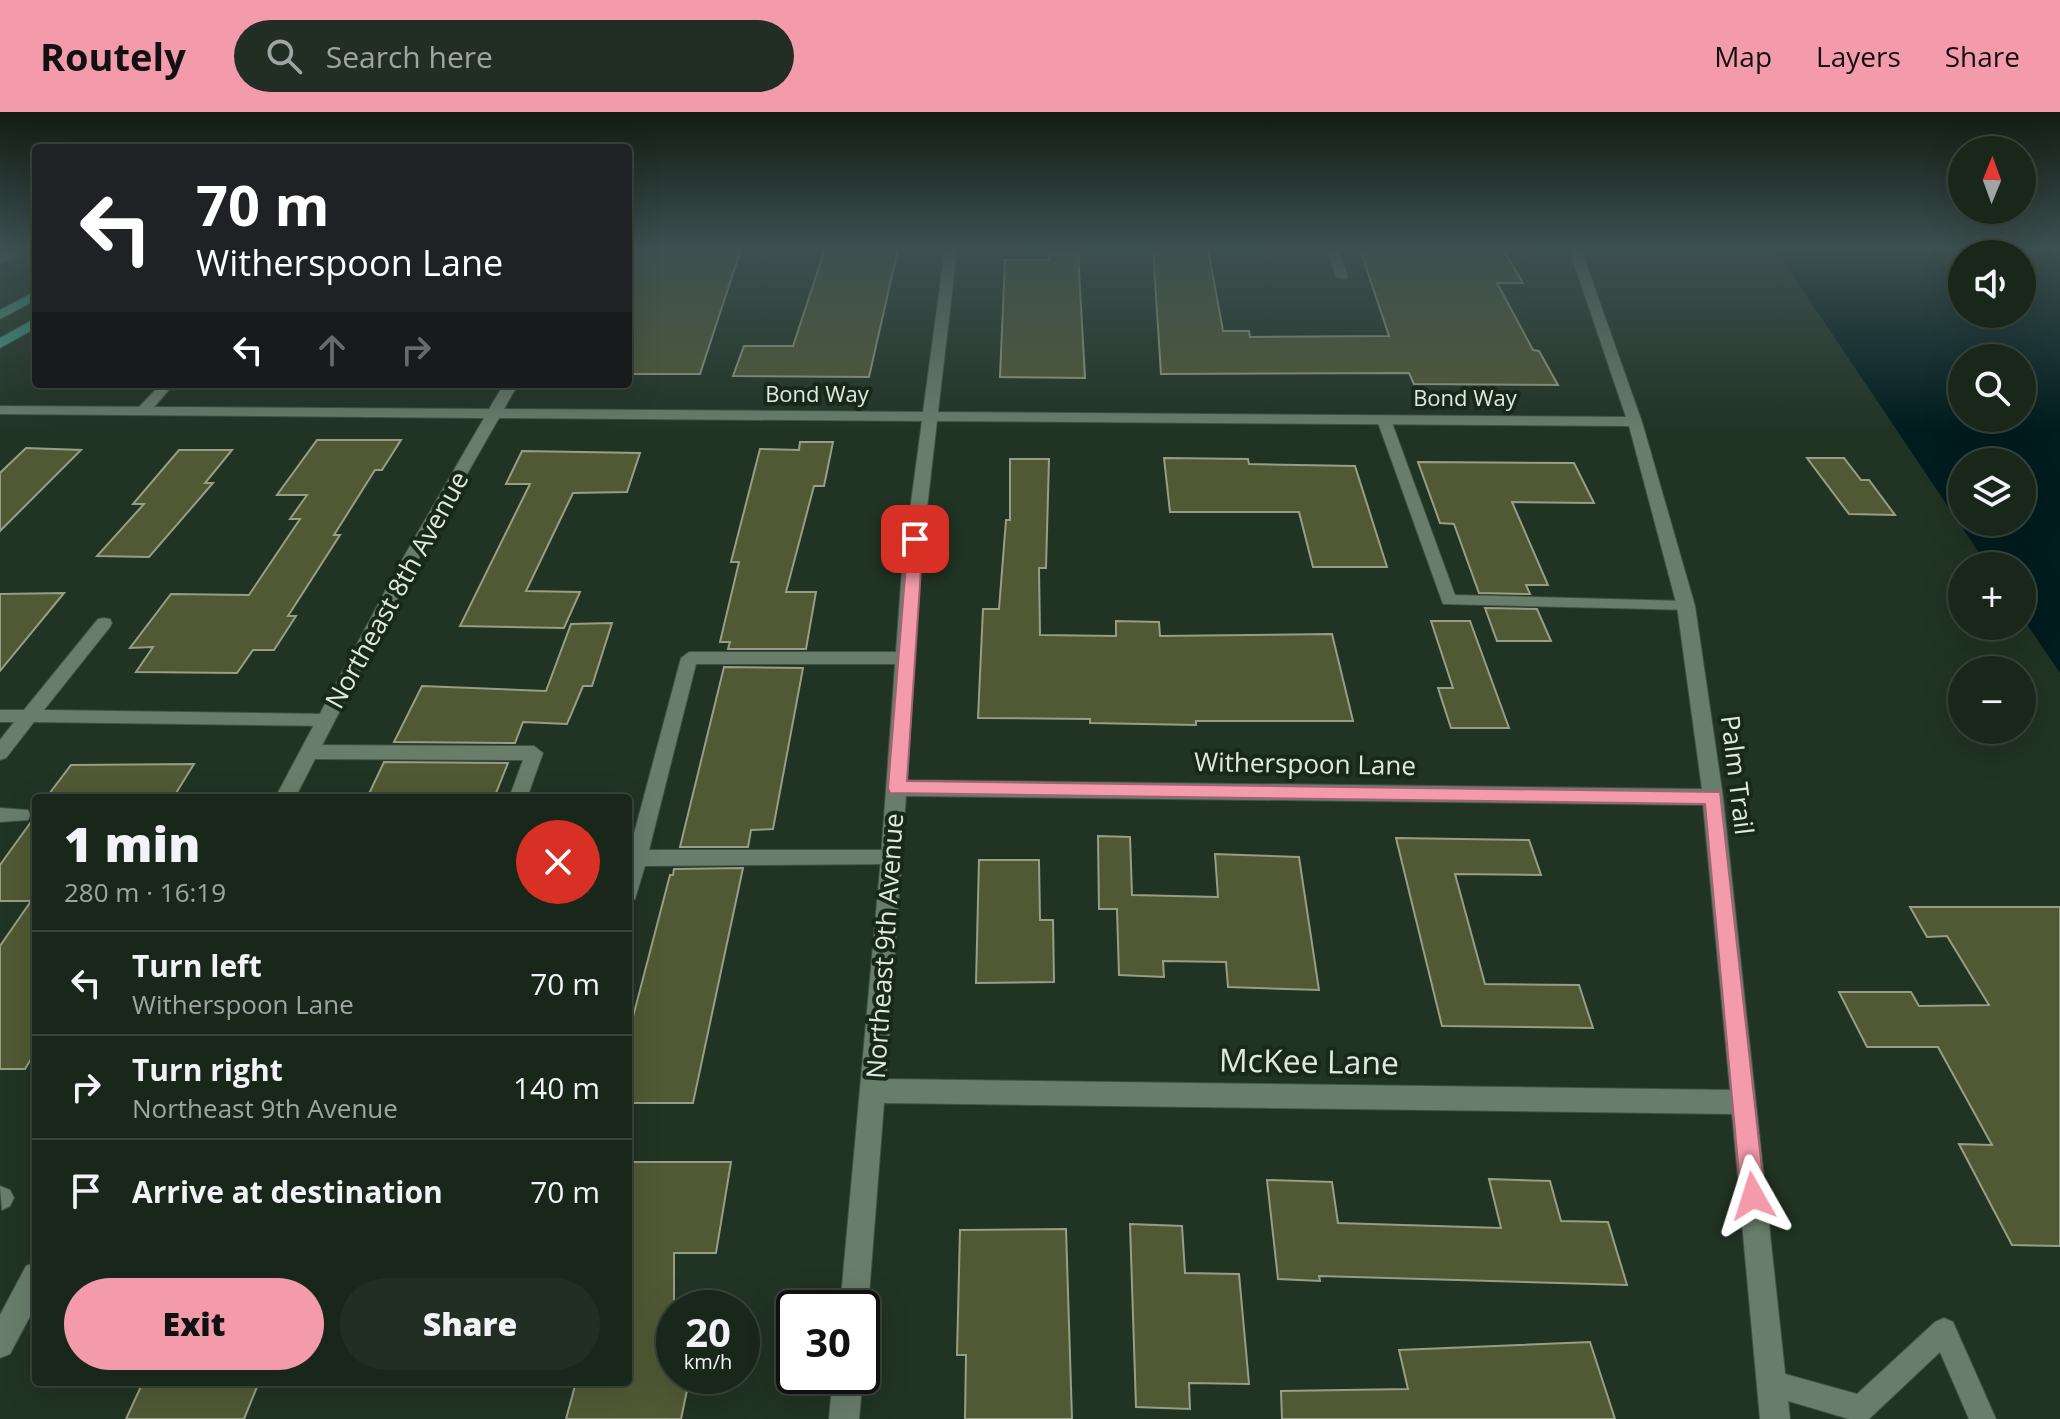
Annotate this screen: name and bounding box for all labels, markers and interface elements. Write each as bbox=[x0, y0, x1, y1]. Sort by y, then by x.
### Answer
search box bbox=[234, 20, 794, 92]
text: Routely bbox=[40, 30, 186, 82]
icon: search bbox=[262, 34, 306, 78]
text: Search here bbox=[326, 36, 493, 77]
text: Map bbox=[1714, 37, 1772, 75]
text: Layers bbox=[1816, 37, 1901, 75]
text: Share bbox=[1945, 37, 2020, 75]
north arrow bbox=[1948, 136, 2036, 224]
map controls bbox=[1948, 136, 2036, 744]
text: 70 m bbox=[196, 166, 330, 242]
icon: left bbox=[64, 176, 168, 280]
text: Witherspoon Lane bbox=[196, 238, 503, 287]
button: sound bbox=[1948, 240, 2036, 328]
icon: left bbox=[226, 328, 270, 372]
icon: ahead bbox=[310, 328, 354, 372]
icon: right bbox=[394, 328, 438, 372]
button: search bbox=[1948, 344, 2036, 432]
street label: Bond Way bbox=[765, 378, 870, 408]
street label: Bond Way bbox=[1413, 382, 1518, 412]
button: layers bbox=[1948, 448, 2036, 536]
street label: Northeast 8th Avenue bbox=[316, 465, 476, 715]
pin bbox=[881, 505, 949, 573]
icon: arrive bbox=[893, 517, 937, 561]
button: + bbox=[1948, 552, 2036, 640]
button: − bbox=[1948, 656, 2036, 744]
street label: Palm Trail bbox=[1713, 713, 1763, 837]
street label: Witherspoon Lane bbox=[1194, 743, 1416, 783]
text: 1 min bbox=[64, 811, 200, 876]
street label: Northeast 9th Avenue bbox=[857, 812, 911, 1080]
button: close bbox=[516, 820, 600, 904]
text: 280 m · 16:19 bbox=[64, 874, 226, 910]
text: Turn left bbox=[132, 945, 262, 986]
icon: left bbox=[64, 961, 108, 1005]
text: 70 m bbox=[530, 963, 600, 1004]
text: Witherspoon Lane bbox=[132, 986, 354, 1022]
street label: McKee Lane bbox=[1219, 1037, 1399, 1084]
text: Turn right bbox=[132, 1049, 283, 1090]
icon: right bbox=[64, 1065, 108, 1109]
text: 140 m bbox=[513, 1067, 600, 1108]
text: Northeast 9th Avenue bbox=[132, 1090, 398, 1126]
position arrow bbox=[1711, 1154, 1795, 1238]
icon: arrive bbox=[64, 1169, 108, 1213]
text: Arrive at destination bbox=[132, 1171, 443, 1212]
text: 70 m bbox=[530, 1171, 600, 1212]
button: Exit bbox=[64, 1278, 324, 1370]
button: Share bbox=[340, 1278, 600, 1370]
speed limit sign: 30 bbox=[776, 1290, 880, 1394]
text: 20 bbox=[685, 1304, 731, 1359]
text: km/h bbox=[684, 1348, 732, 1375]

